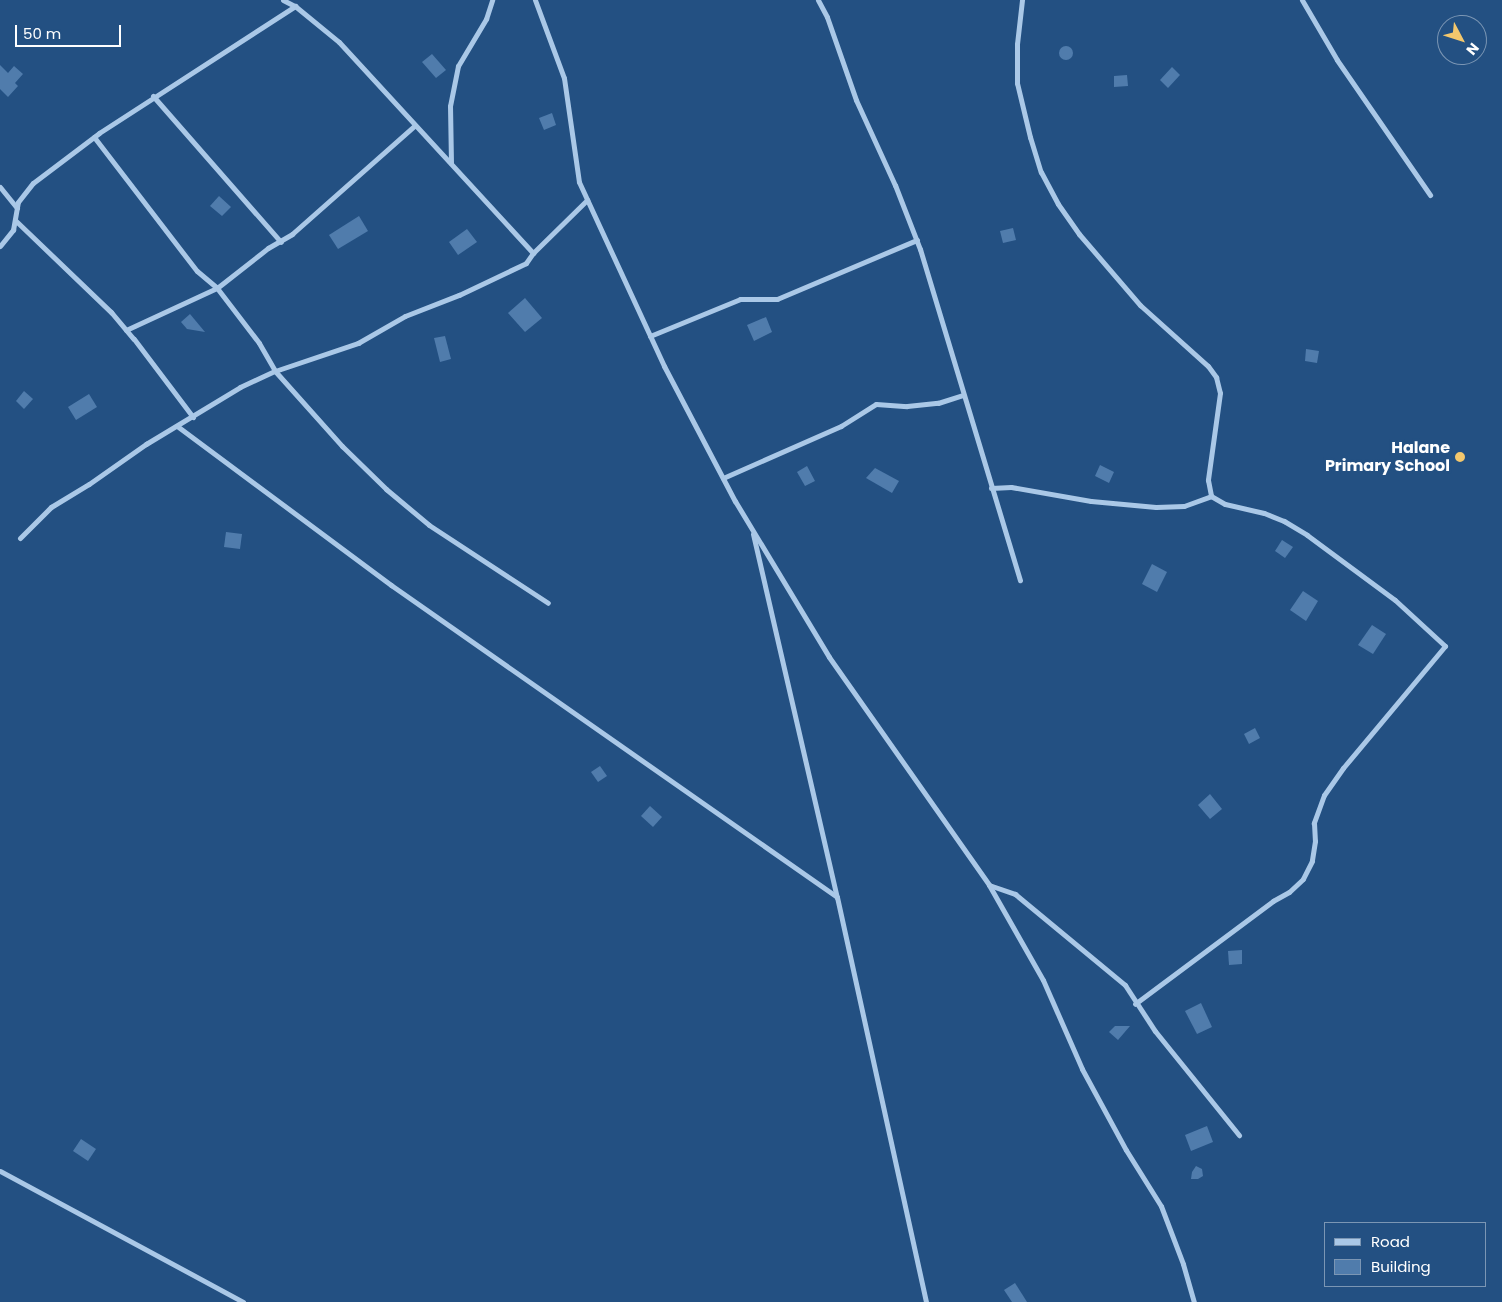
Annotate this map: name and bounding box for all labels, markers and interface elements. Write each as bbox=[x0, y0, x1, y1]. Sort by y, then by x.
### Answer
scale bar bbox=[18, 15, 124, 47]
north arrow bbox=[1437, 15, 1487, 65]
text: 50 m bbox=[23, 23, 61, 44]
text: N bbox=[1462, 39, 1484, 59]
place label: Halane Primary School bbox=[1325, 438, 1450, 476]
marker: Halane Primary School bbox=[1454, 451, 1466, 463]
legend bbox=[1324, 1222, 1487, 1287]
text: Road bbox=[1371, 1231, 1410, 1252]
text: Building bbox=[1371, 1256, 1431, 1277]

